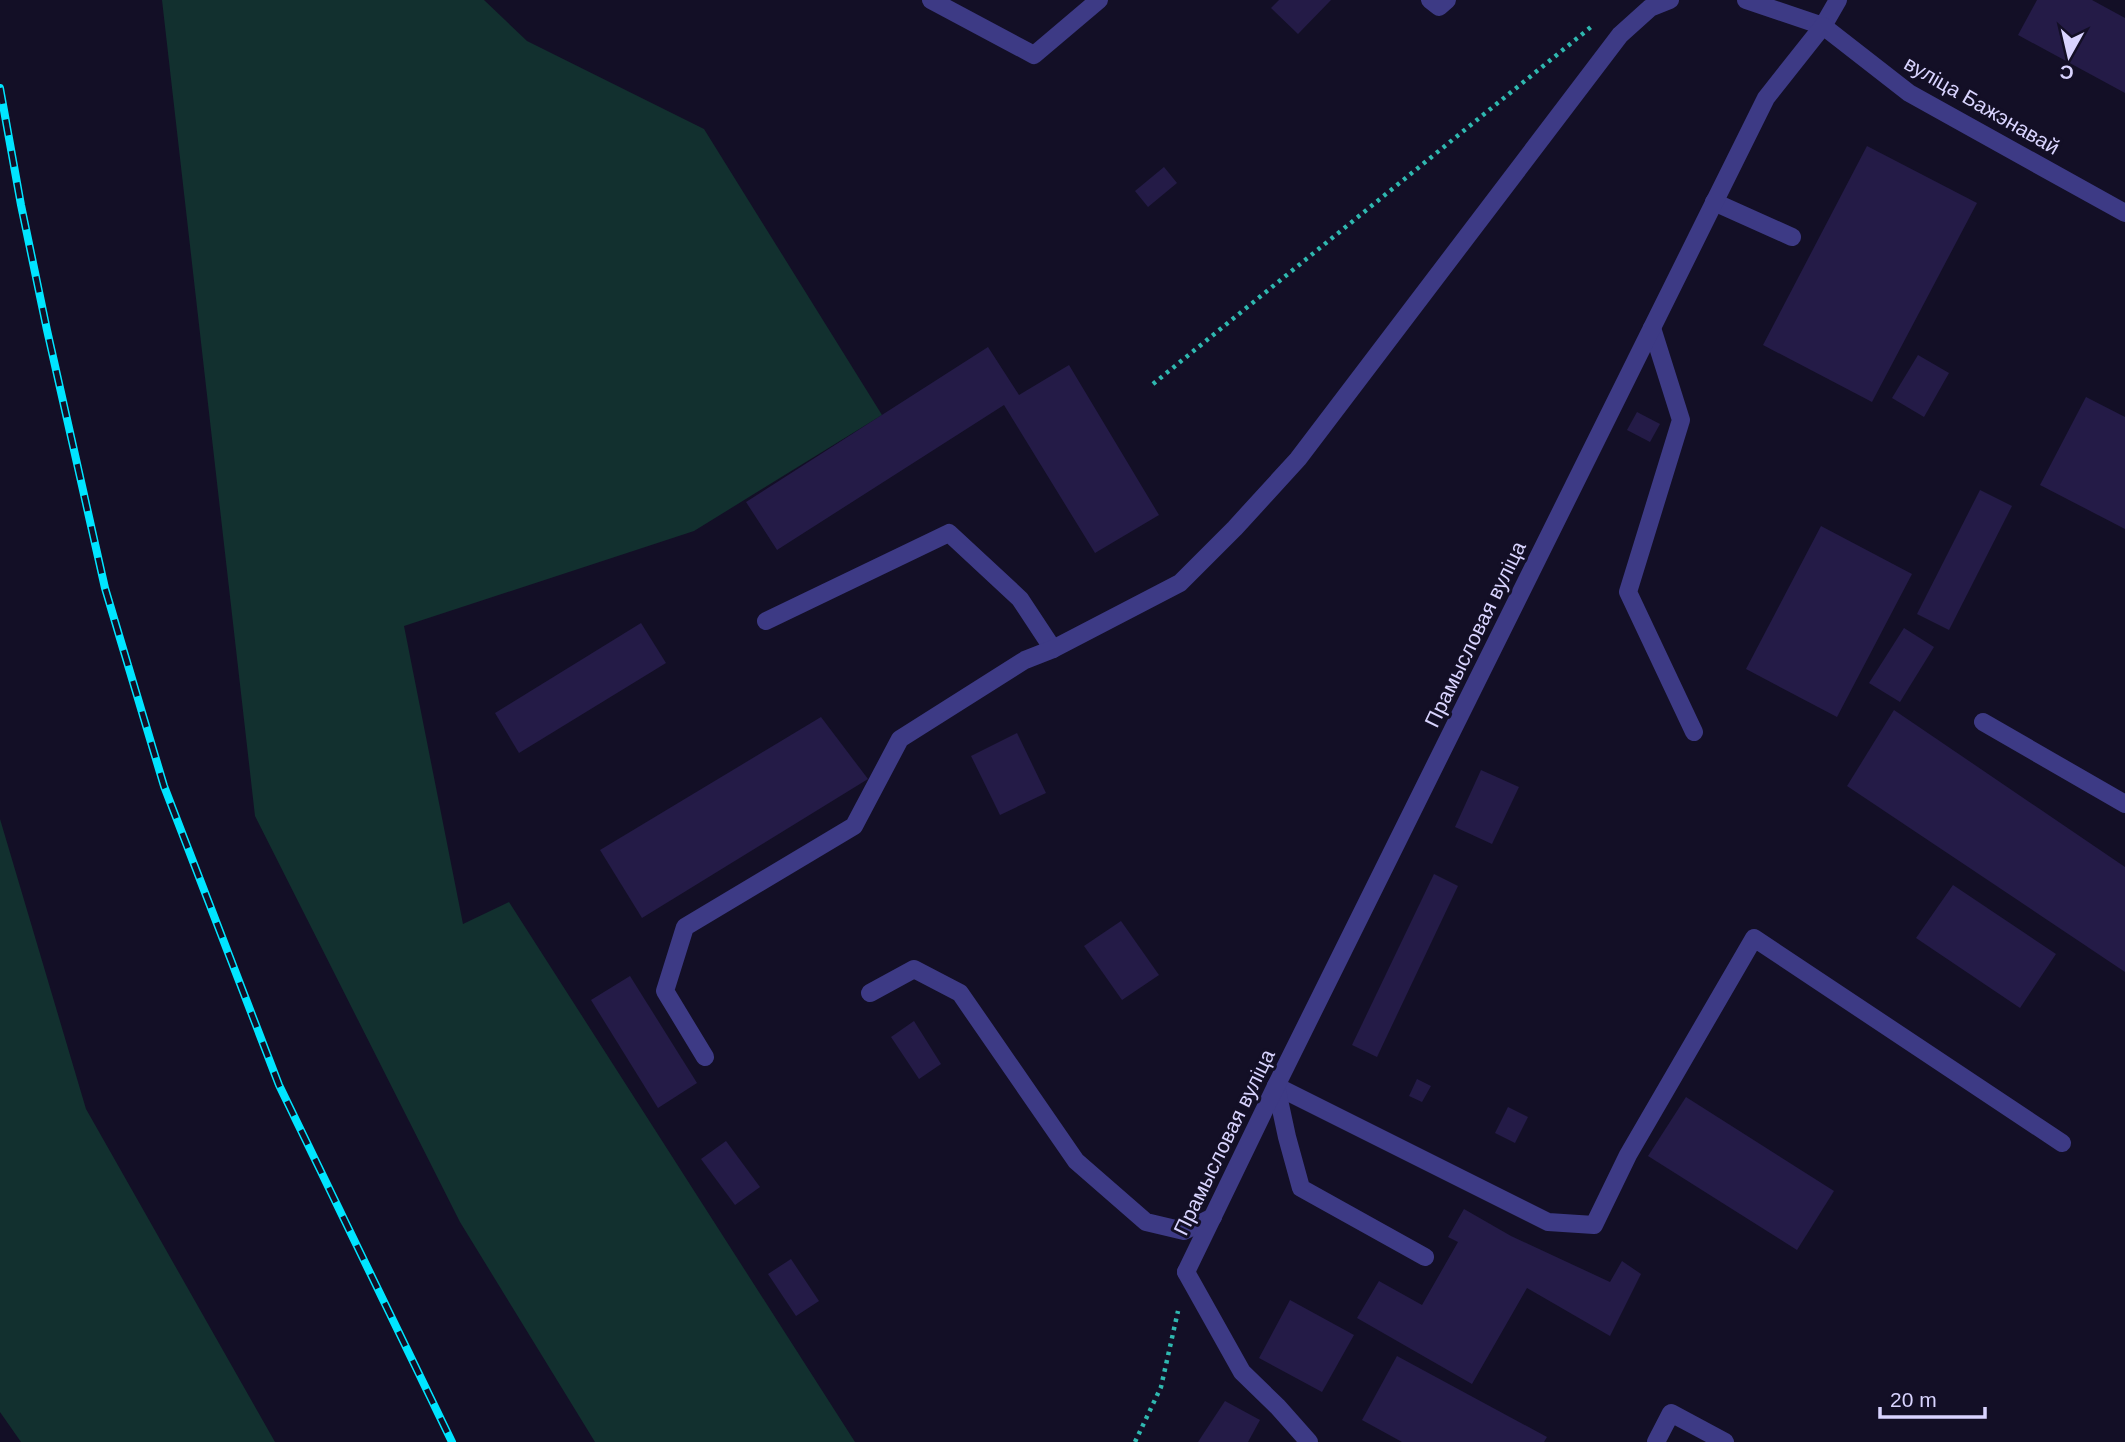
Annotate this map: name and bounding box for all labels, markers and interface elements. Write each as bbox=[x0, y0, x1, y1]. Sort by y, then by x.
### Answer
north arrow bbox=[2034, 21, 2104, 91]
street label: вуліца Бажэнавай bbox=[1900, 51, 2064, 159]
text: С bbox=[2058, 61, 2075, 84]
street label: Прамысловая вуліца bbox=[1420, 537, 1530, 731]
street label: Прамысловая вуліца bbox=[1169, 1045, 1279, 1239]
scale bar bbox=[1880, 1376, 1985, 1420]
text: 20 m bbox=[1890, 1388, 1937, 1411]

